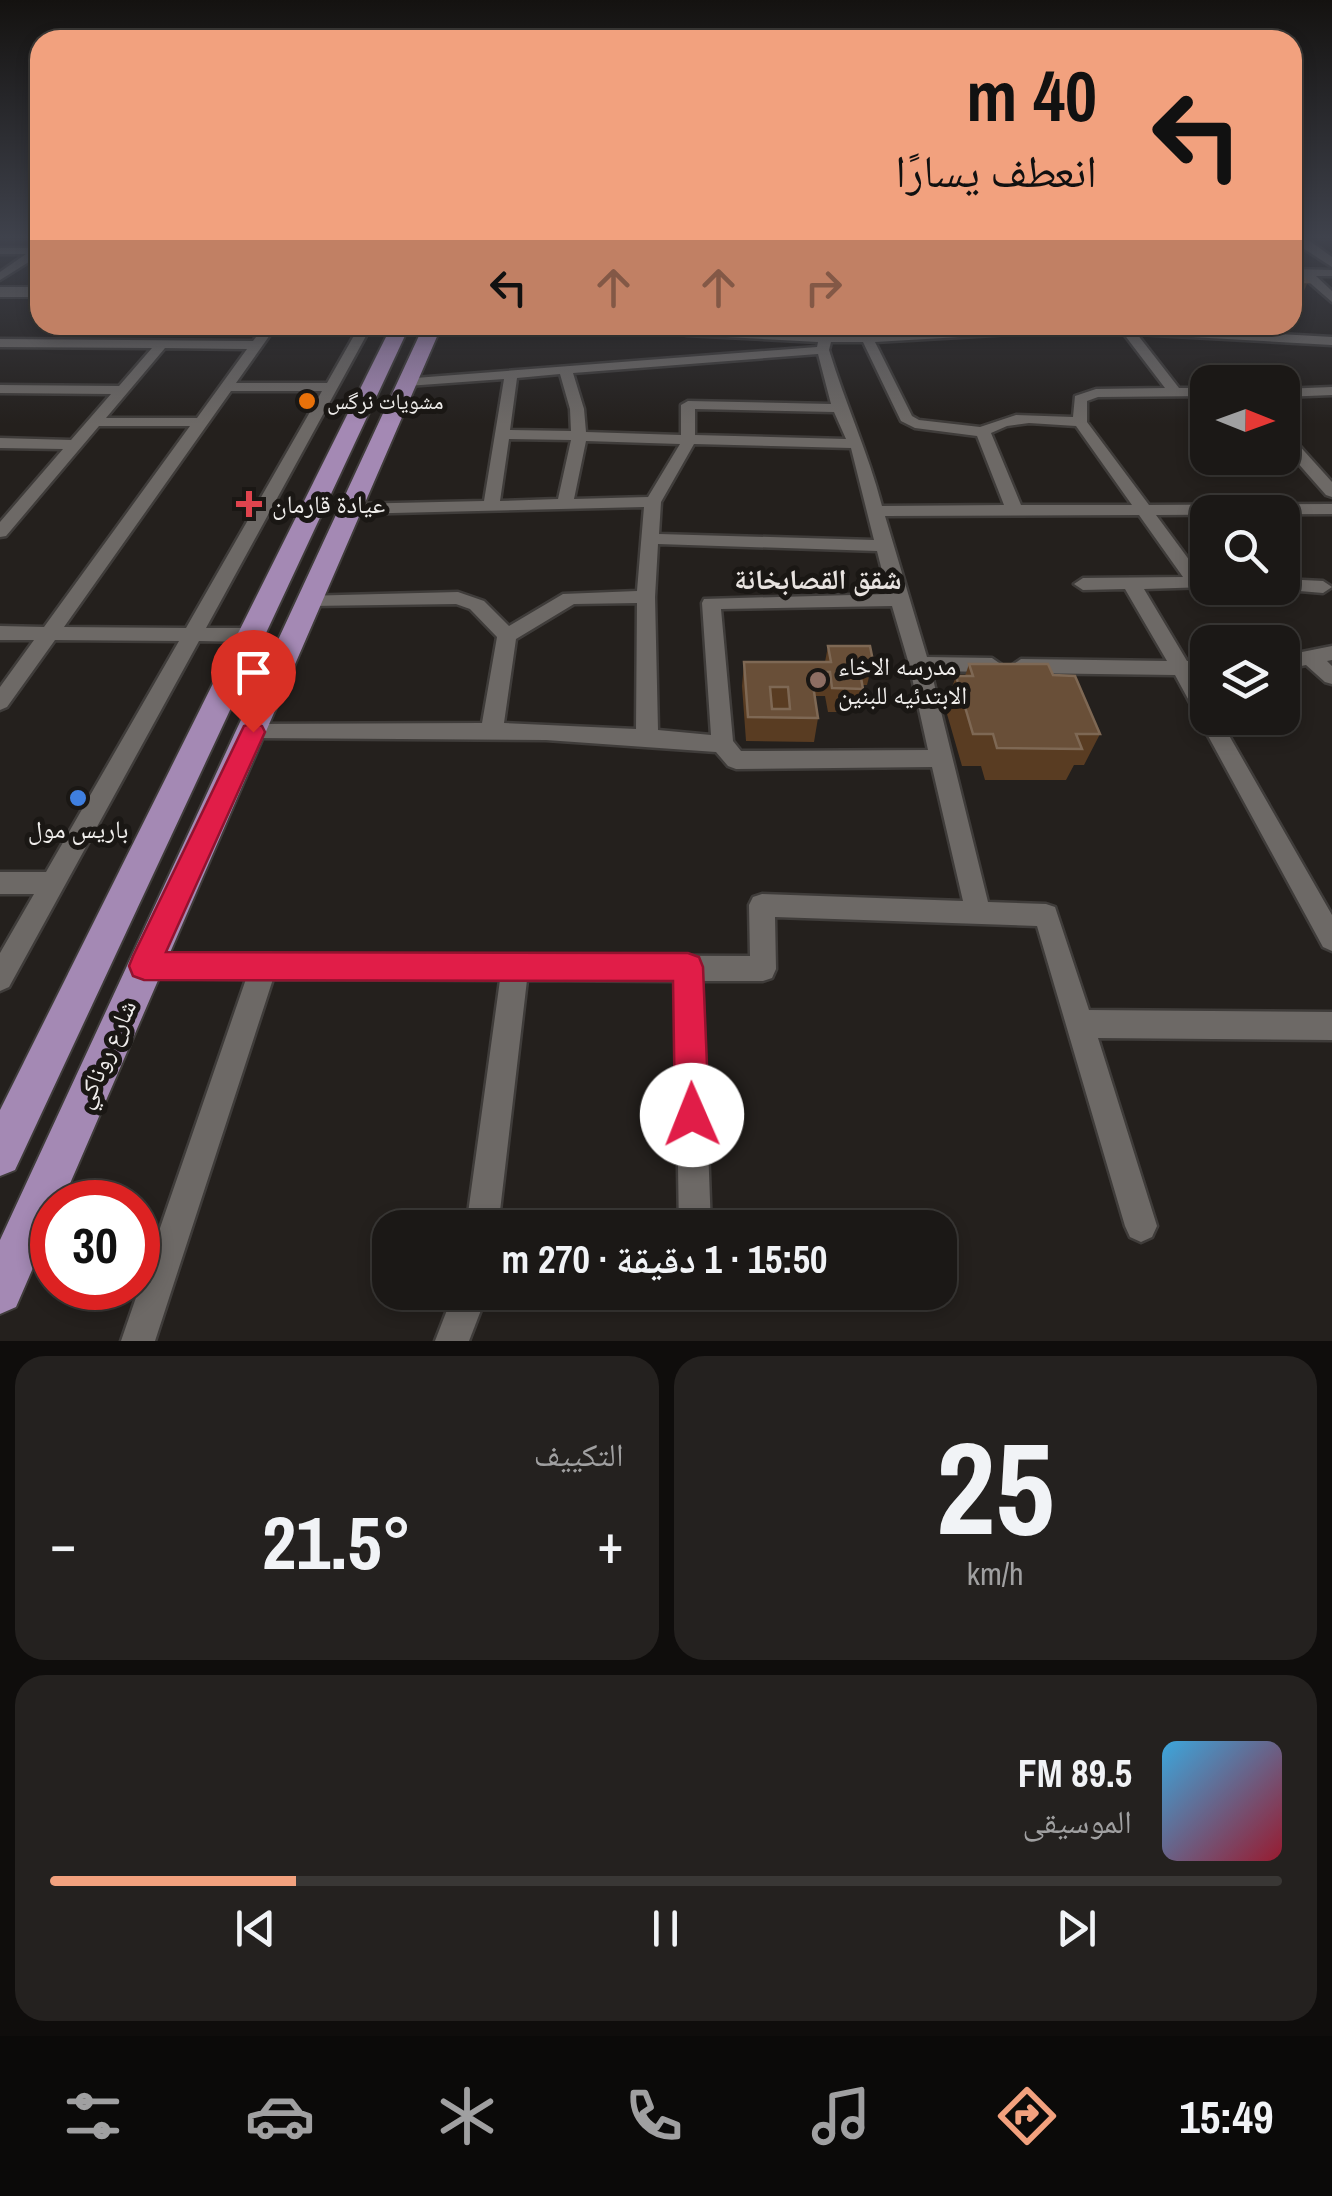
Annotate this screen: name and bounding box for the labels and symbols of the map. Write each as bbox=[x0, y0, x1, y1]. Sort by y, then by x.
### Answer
north arrow bbox=[1190, 365, 1300, 475]
place label: مشويات نرگس bbox=[327, 386, 443, 416]
marker: مشويات نرگس bbox=[296, 390, 318, 412]
place label: عيادة قارمان bbox=[272, 487, 385, 521]
marker: عيادة قارمان bbox=[236, 491, 262, 517]
district label: شقق القصابخانة bbox=[734, 560, 902, 598]
pin bbox=[211, 630, 296, 733]
place label: مدرسه الاخاء الابتدئيه للبنين bbox=[838, 649, 967, 712]
marker: مدرسه الاخاء الابتدئيه للبنين bbox=[807, 669, 829, 691]
marker: باريس مول bbox=[67, 787, 89, 809]
place label: باريس مول bbox=[28, 812, 128, 846]
street label: شارع روناكي bbox=[66, 994, 147, 1115]
position arrow bbox=[640, 1063, 744, 1167]
speed limit sign: 30 bbox=[30, 1180, 160, 1310]

